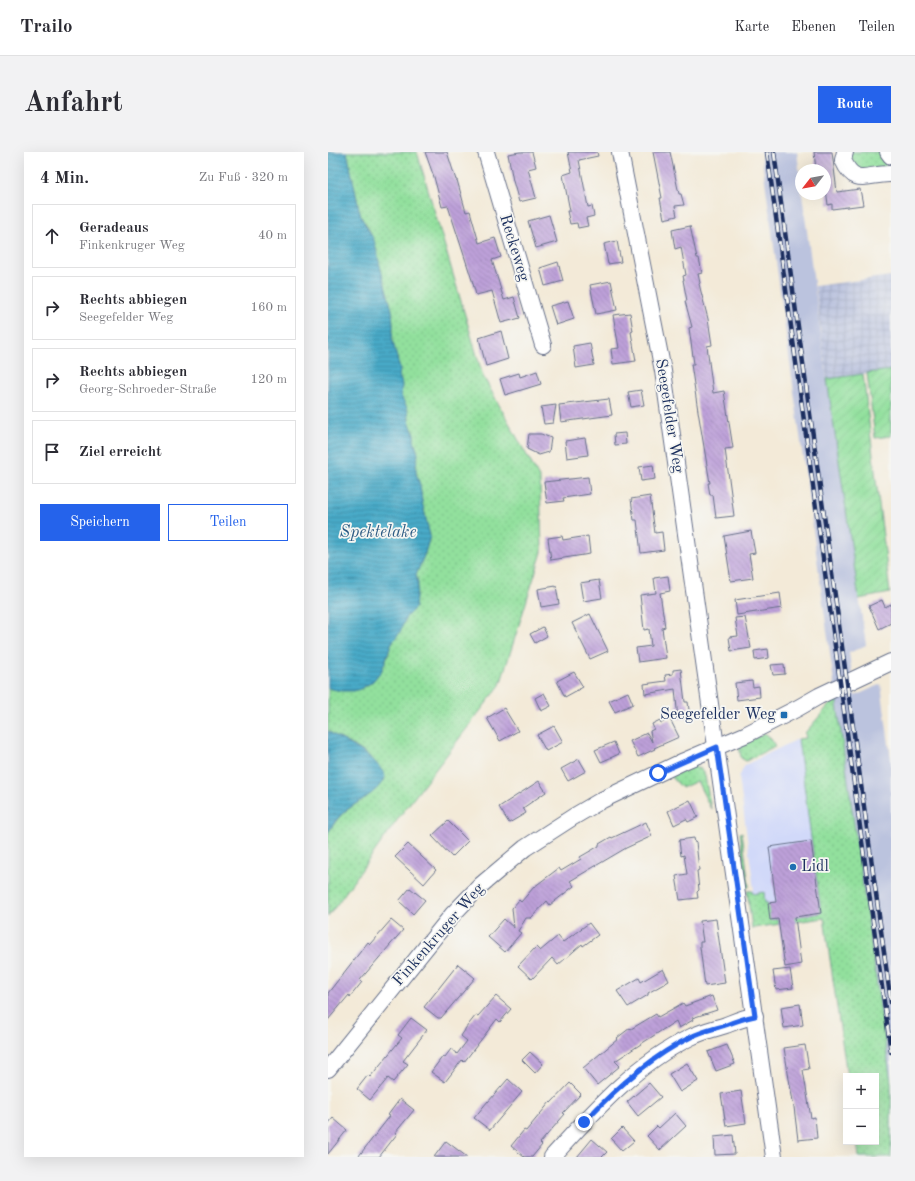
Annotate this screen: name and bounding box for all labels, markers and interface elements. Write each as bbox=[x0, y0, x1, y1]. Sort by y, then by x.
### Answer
text: Trailo bbox=[20, 18, 73, 37]
text: Karte bbox=[735, 20, 769, 34]
text: Ebenen bbox=[791, 20, 836, 34]
text: Teilen bbox=[858, 20, 895, 34]
button: Route bbox=[818, 86, 891, 123]
text: Anfahrt bbox=[24, 90, 123, 118]
north arrow bbox=[795, 164, 831, 200]
text: 4 Min. bbox=[40, 170, 89, 187]
text: Zu Fuß · 320 m bbox=[199, 171, 288, 184]
street label: Reckeweg bbox=[496, 213, 532, 284]
text: Geradeaus bbox=[79, 221, 148, 236]
icon: ahead bbox=[41, 225, 63, 247]
text: 40 m bbox=[258, 229, 287, 242]
text: Finkenkruger Weg bbox=[79, 239, 185, 252]
text: Rechts abbiegen bbox=[79, 293, 187, 308]
icon: right bbox=[41, 297, 63, 319]
text: 160 m bbox=[250, 301, 287, 314]
text: Seegefelder Weg bbox=[79, 311, 173, 324]
street label: Seegefelder Weg bbox=[652, 358, 686, 475]
text: Rechts abbiegen bbox=[79, 365, 187, 380]
icon: right bbox=[41, 369, 63, 391]
text: 120 m bbox=[250, 373, 287, 386]
text: Georg-Schroeder-Straße bbox=[79, 383, 217, 396]
icon: arrive bbox=[41, 441, 63, 463]
text: Ziel erreicht bbox=[79, 445, 162, 460]
button: Speichern bbox=[40, 504, 160, 541]
button: Teilen bbox=[168, 504, 288, 541]
water label: Spektelake bbox=[340, 524, 416, 541]
place label: Seegefelder Weg bbox=[660, 707, 776, 723]
marker: Seegefelder Weg bbox=[779, 710, 789, 720]
route start bbox=[649, 764, 667, 782]
place label: Lidl bbox=[801, 859, 829, 875]
marker: Lidl bbox=[788, 862, 798, 872]
street label: Finkenkruger Weg bbox=[390, 880, 488, 989]
map controls bbox=[843, 1073, 879, 1145]
button: + bbox=[843, 1073, 879, 1109]
button: − bbox=[843, 1109, 879, 1145]
route end bbox=[575, 1113, 593, 1131]

